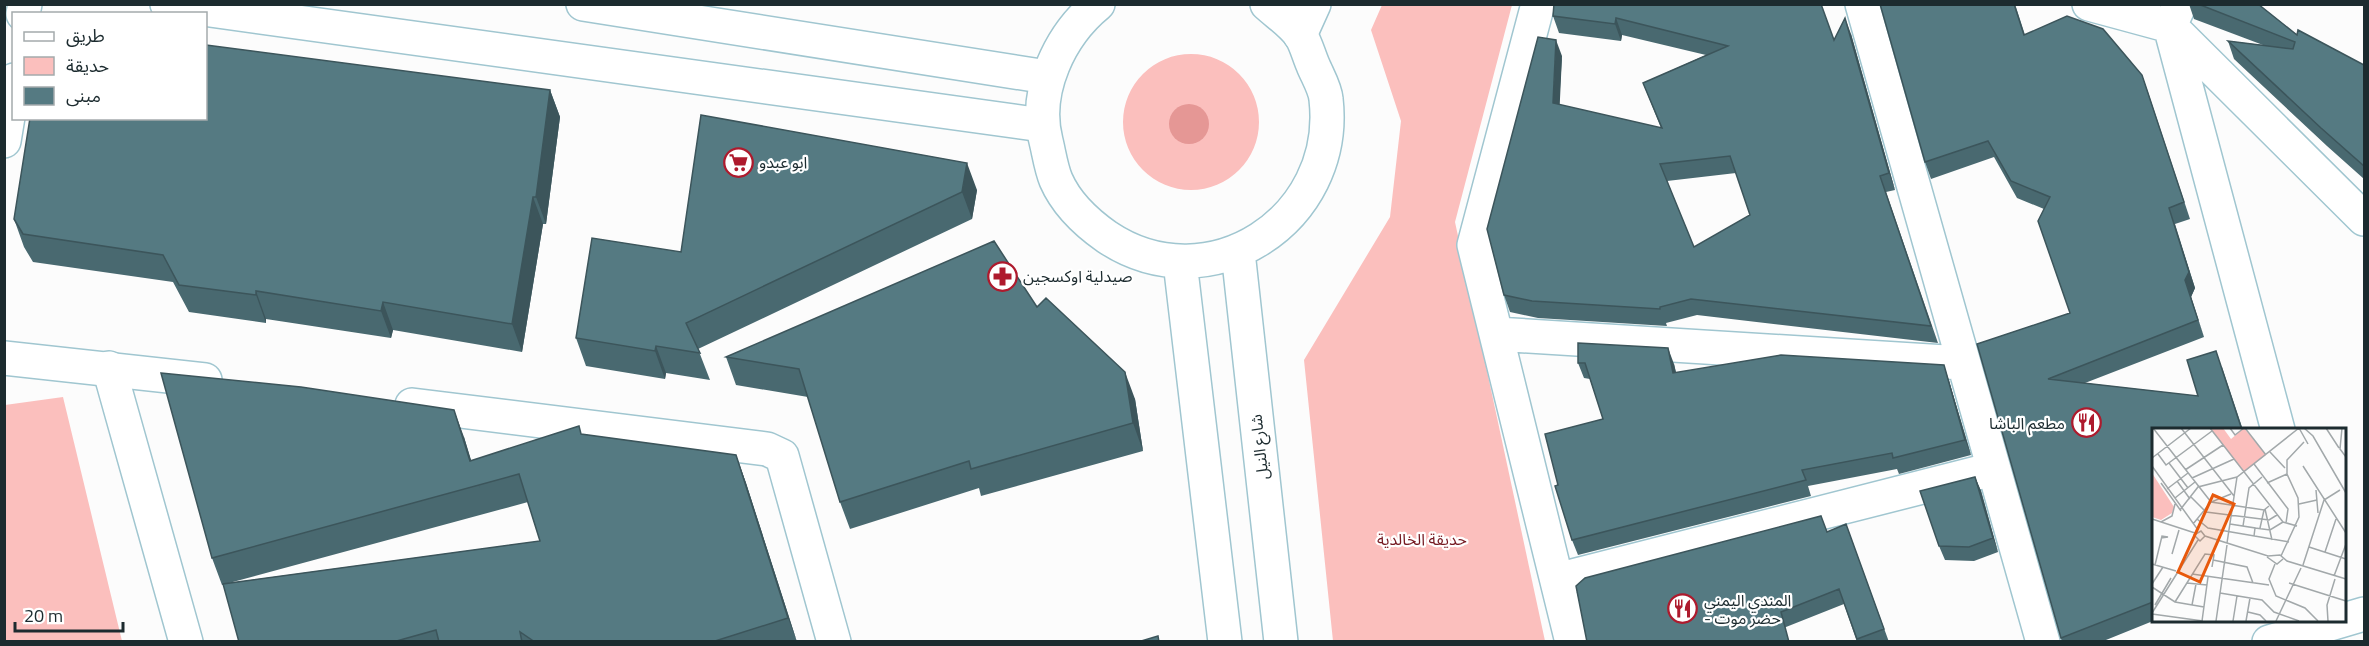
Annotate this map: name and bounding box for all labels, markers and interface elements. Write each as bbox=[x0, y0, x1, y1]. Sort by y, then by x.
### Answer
legend bbox=[12, 12, 207, 120]
text: طريق bbox=[66, 22, 105, 49]
text: حديقة bbox=[66, 52, 109, 79]
text: مبنى bbox=[66, 82, 101, 109]
supermarket icon: ابو عبدو bbox=[722, 146, 754, 178]
place label: ابو عبدو bbox=[759, 150, 807, 174]
pharmacy icon: صيدلية اوكسجين bbox=[986, 260, 1018, 292]
place label: صيدلية اوكسجين bbox=[1023, 264, 1132, 288]
restaurant icon: مطعم الباشا bbox=[2070, 407, 2102, 439]
place label: مطعم الباشا bbox=[1989, 411, 2065, 436]
street label: شارع النيل bbox=[1244, 413, 1275, 481]
inset map bbox=[2152, 428, 2345, 622]
park label: حديقة الخالدية bbox=[1377, 527, 1467, 551]
place label: المندي اليمني - حضر موت bbox=[1704, 588, 1791, 630]
restaurant icon: المندي اليمني - حضر موت bbox=[1667, 593, 1699, 625]
scale bar bbox=[15, 595, 123, 633]
text: 20 m bbox=[24, 602, 63, 629]

